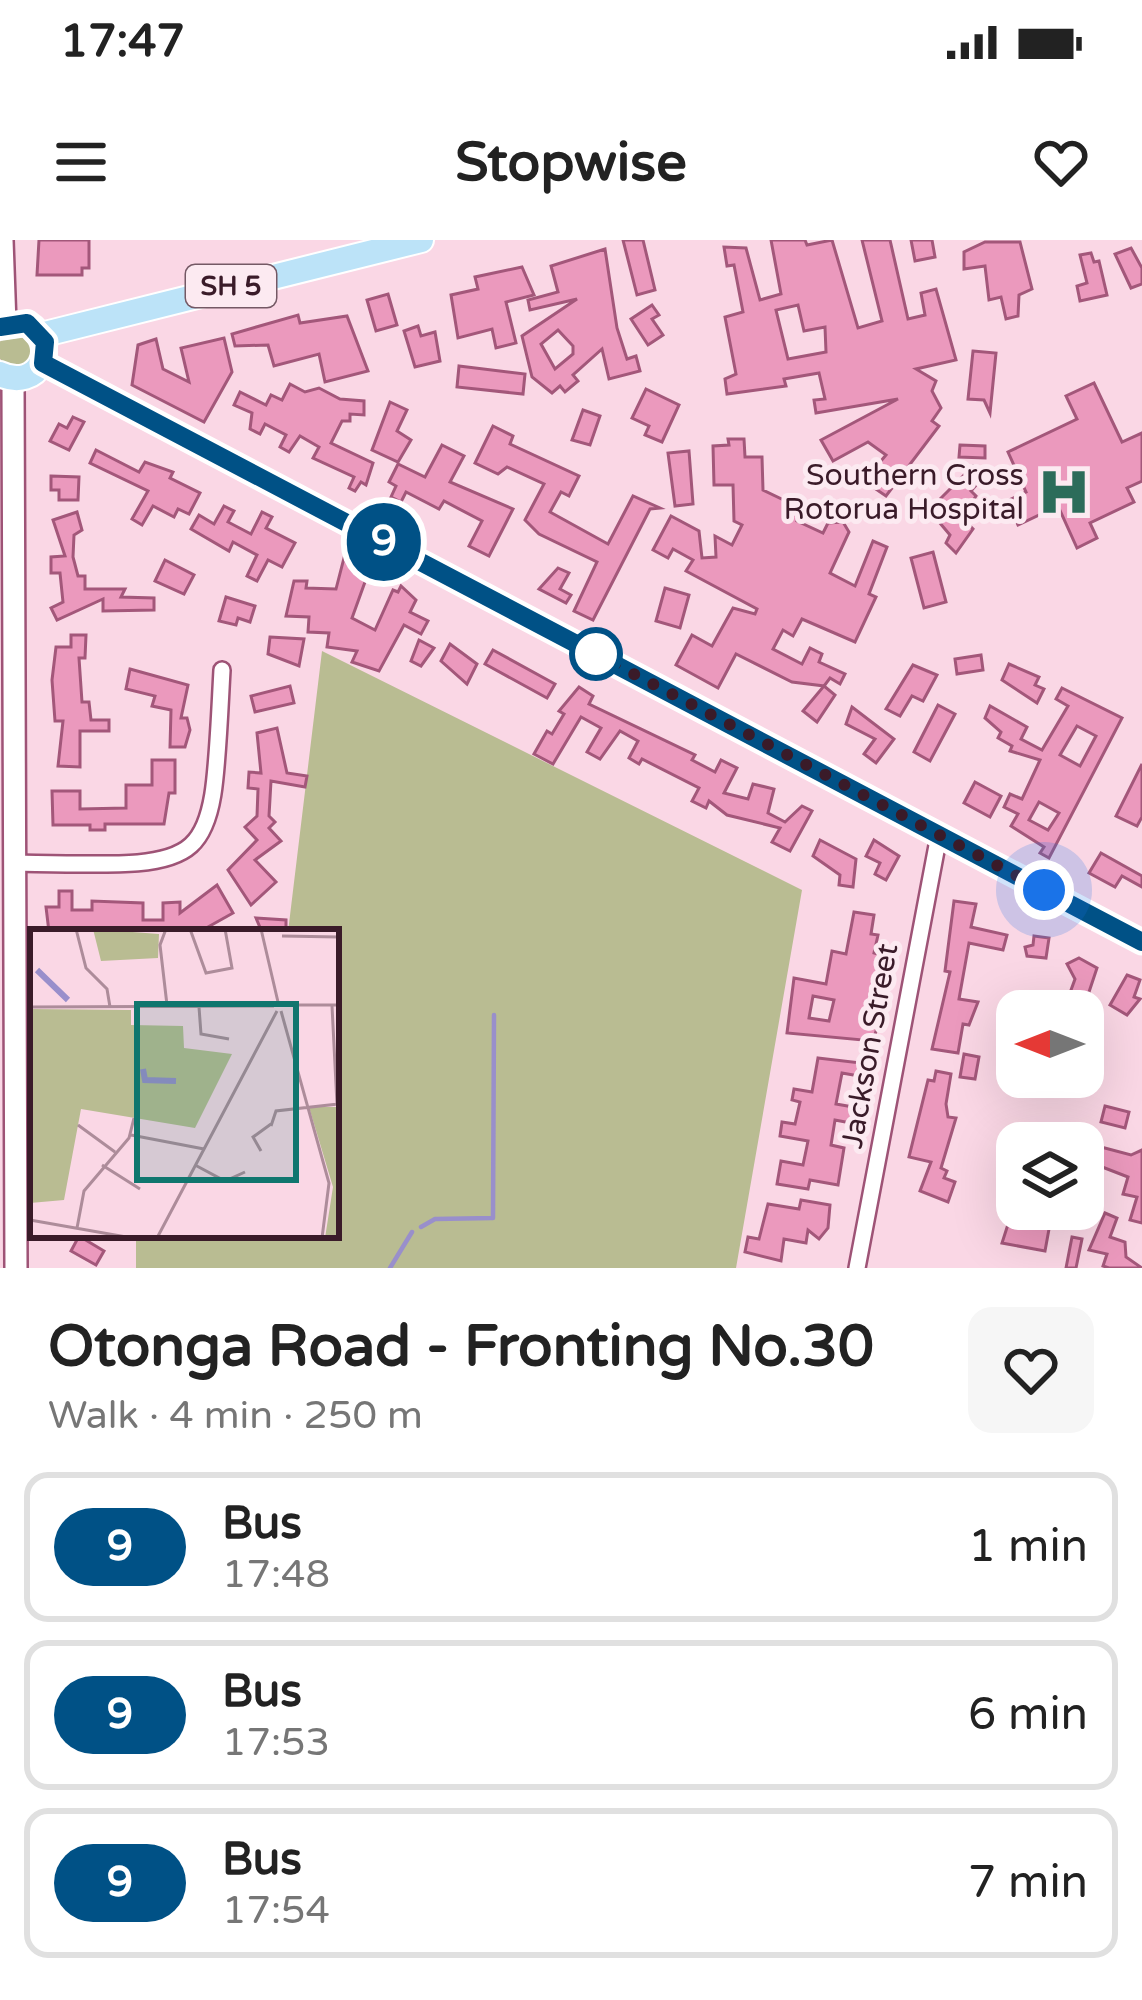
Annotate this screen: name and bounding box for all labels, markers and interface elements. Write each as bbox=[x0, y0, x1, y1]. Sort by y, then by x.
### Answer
text: 17:47 bbox=[60, 15, 185, 69]
icon: menu bbox=[48, 129, 114, 195]
icon: heart bbox=[1028, 129, 1094, 195]
text: Stopwise bbox=[455, 130, 687, 195]
road number: SH 5 bbox=[186, 265, 276, 307]
place label: Southern Cross Rotorua Hospital bbox=[784, 457, 1024, 528]
hospital icon: Southern Cross Rotorua Hospital bbox=[1035, 463, 1093, 521]
line badge: 9 bbox=[345, 503, 423, 581]
text: 9 bbox=[371, 516, 397, 567]
unlabelled marker bbox=[571, 629, 621, 679]
your location bbox=[1014, 860, 1074, 920]
inset map bbox=[30, 929, 339, 1238]
street label: Jackson Street bbox=[834, 941, 906, 1151]
north arrow bbox=[996, 990, 1104, 1098]
map controls bbox=[996, 990, 1104, 1230]
button: layers bbox=[996, 1122, 1104, 1230]
button: heart bbox=[968, 1307, 1094, 1433]
text: Otonga Road - Fronting No.30 bbox=[48, 1313, 874, 1381]
text: Walk · 4 min · 250 m bbox=[48, 1392, 423, 1439]
text: Bus bbox=[222, 1497, 302, 1551]
text: 1 min bbox=[968, 1520, 1088, 1574]
text: 9 bbox=[107, 1521, 133, 1572]
text: 17:48 bbox=[222, 1551, 330, 1598]
text: Bus bbox=[222, 1665, 302, 1719]
text: 6 min bbox=[968, 1688, 1088, 1742]
text: 9 bbox=[107, 1689, 133, 1740]
text: 17:53 bbox=[222, 1719, 330, 1766]
text: Bus bbox=[222, 1833, 302, 1887]
text: 7 min bbox=[968, 1856, 1088, 1910]
text: 9 bbox=[107, 1857, 133, 1908]
text: 17:54 bbox=[222, 1887, 330, 1934]

